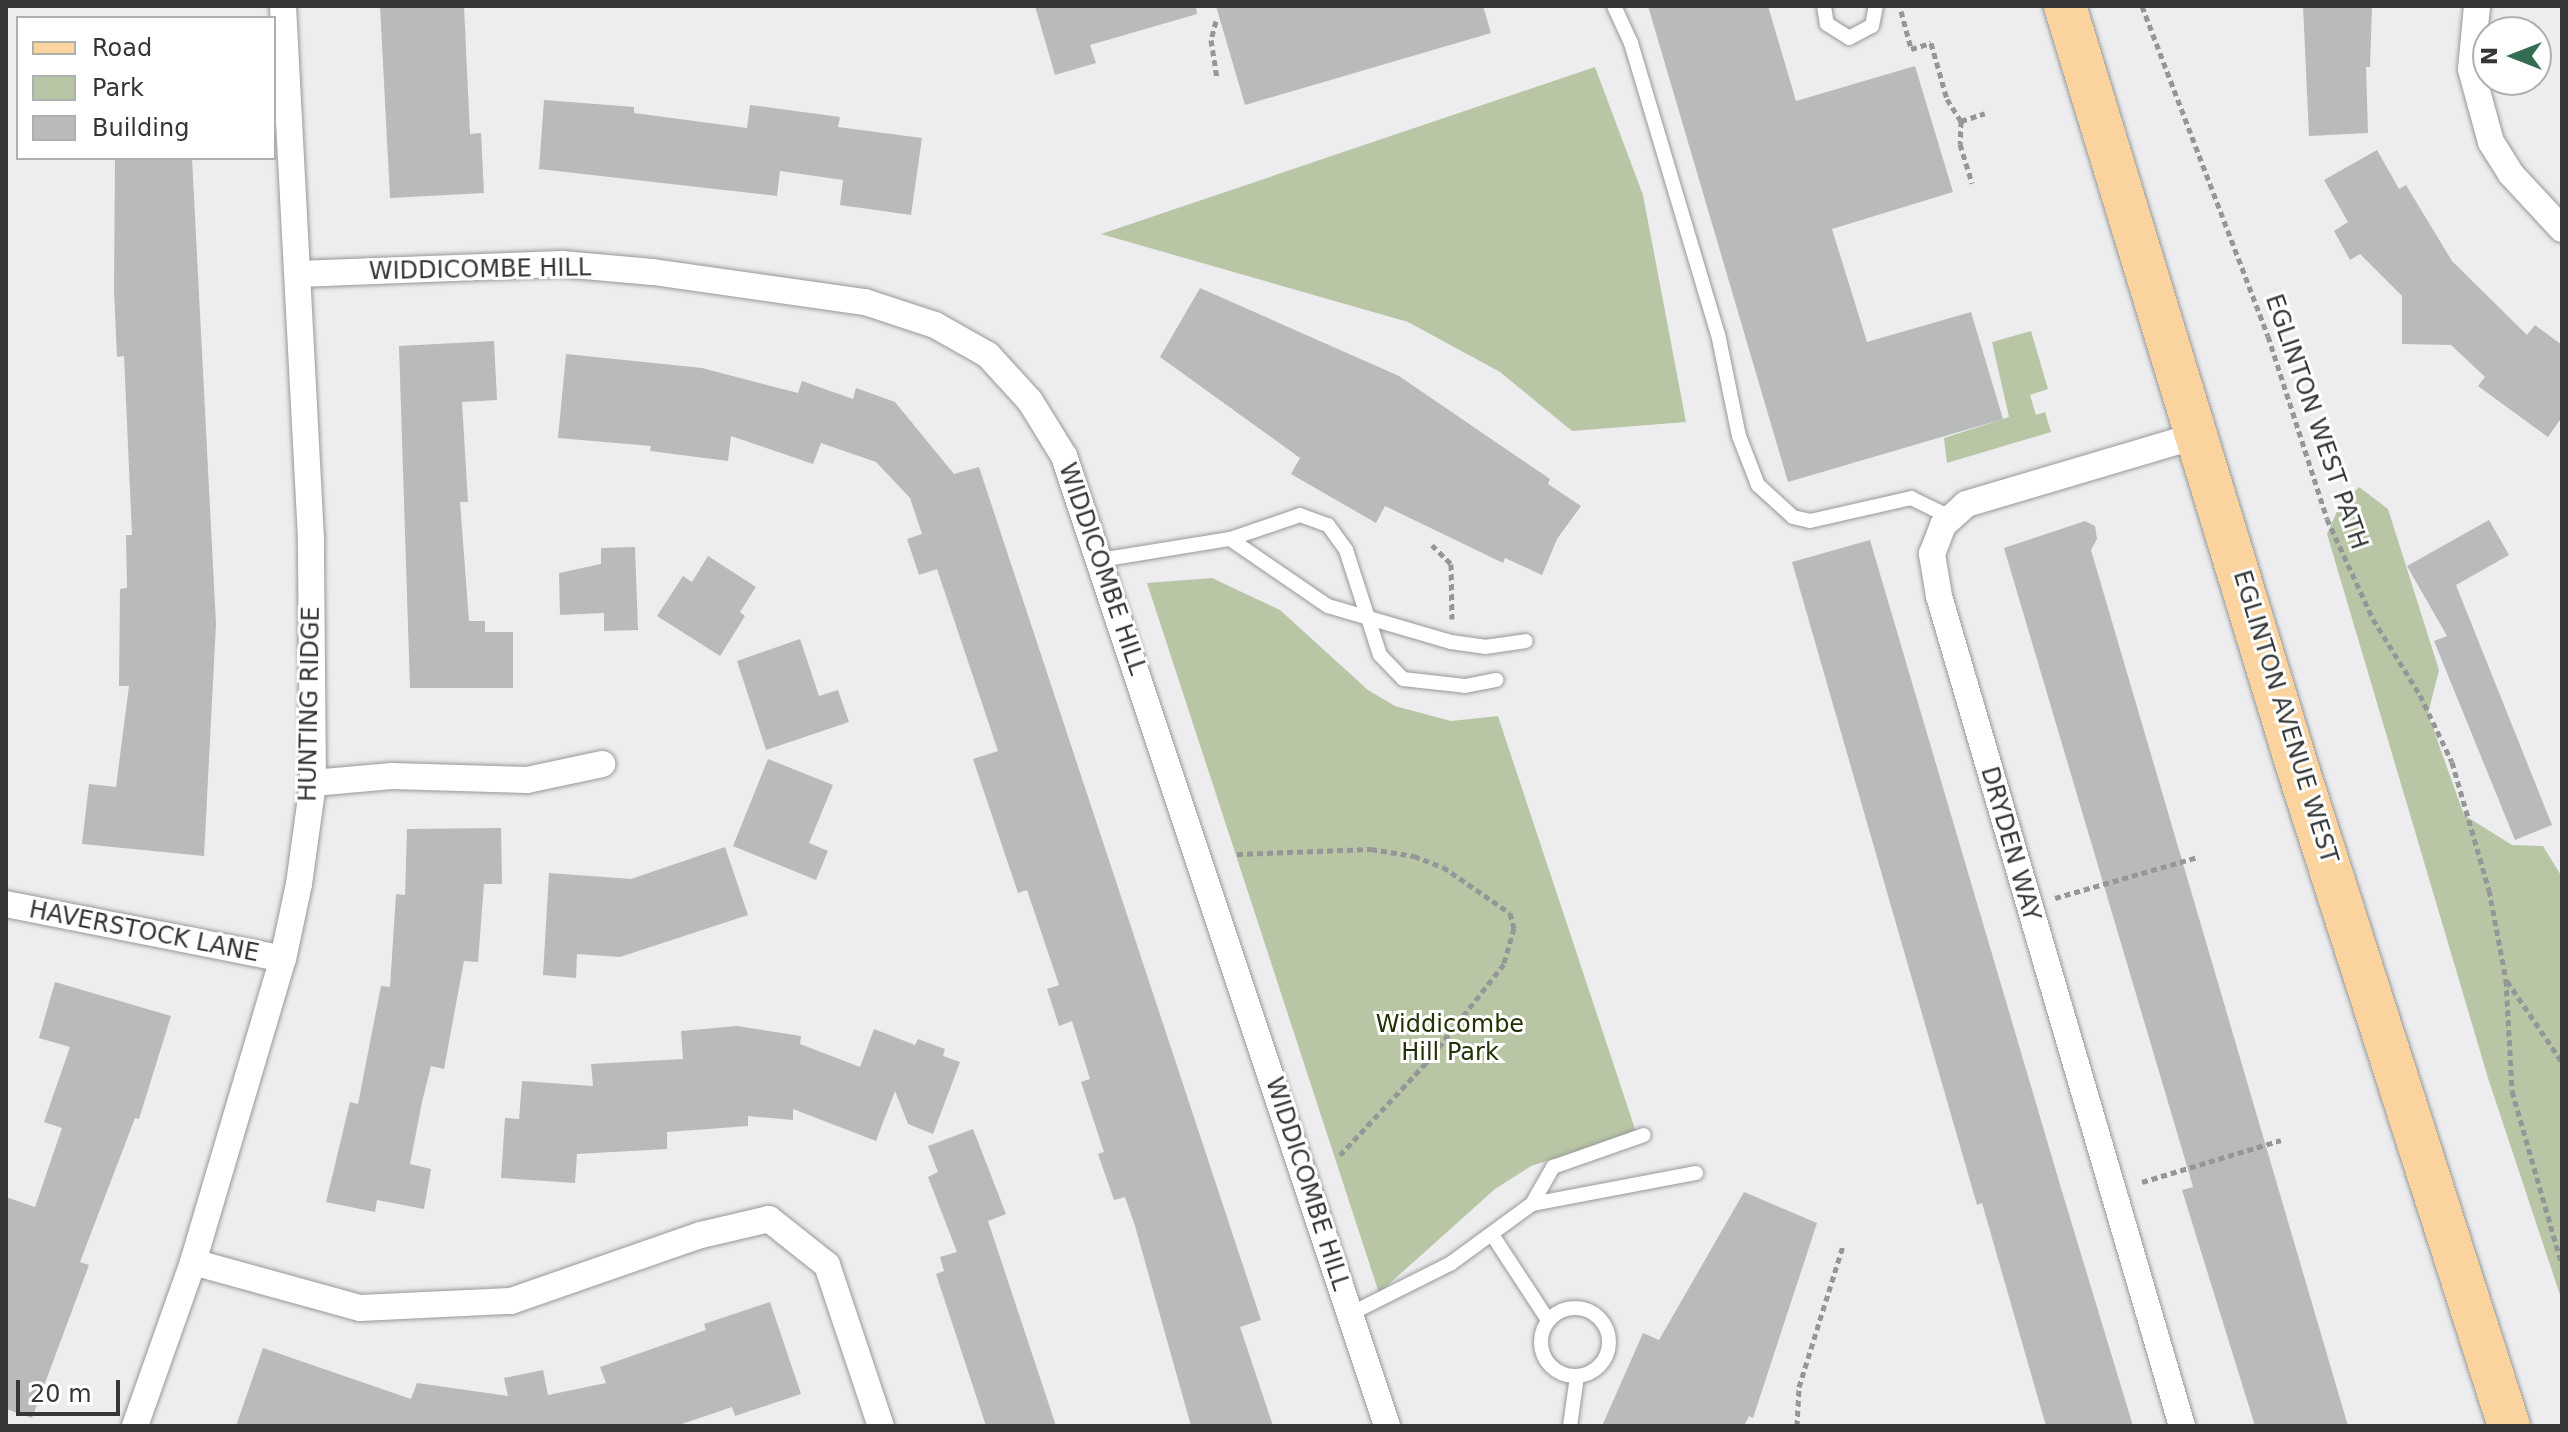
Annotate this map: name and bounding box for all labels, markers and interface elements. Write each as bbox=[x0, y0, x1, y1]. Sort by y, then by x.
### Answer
legend bbox=[16, 16, 276, 160]
north arrow bbox=[2472, 16, 2552, 96]
text: Road bbox=[92, 34, 152, 62]
text: N bbox=[2477, 47, 2502, 65]
text: Park bbox=[92, 74, 144, 102]
text: Building bbox=[92, 114, 189, 142]
street label: WIDDICOMBE HILL bbox=[369, 254, 591, 286]
street label: EGLINTON WEST PATH bbox=[2259, 291, 2373, 553]
street label: WIDDICOMBE HILL bbox=[1052, 459, 1152, 679]
street label: EGLINTON AVENUE WEST bbox=[2227, 567, 2343, 867]
street label: HUNTING RIDGE bbox=[294, 606, 326, 802]
street label: DRYDEN WAY bbox=[1974, 764, 2046, 924]
street label: HAVERSTOCK LANE bbox=[27, 896, 261, 968]
park label: Widdicombe Hill Park bbox=[1376, 1011, 1524, 1067]
street label: WIDDICOMBE HILL bbox=[1259, 1074, 1355, 1294]
scale bar bbox=[20, 1364, 124, 1414]
text: 20 m bbox=[30, 1380, 92, 1408]

